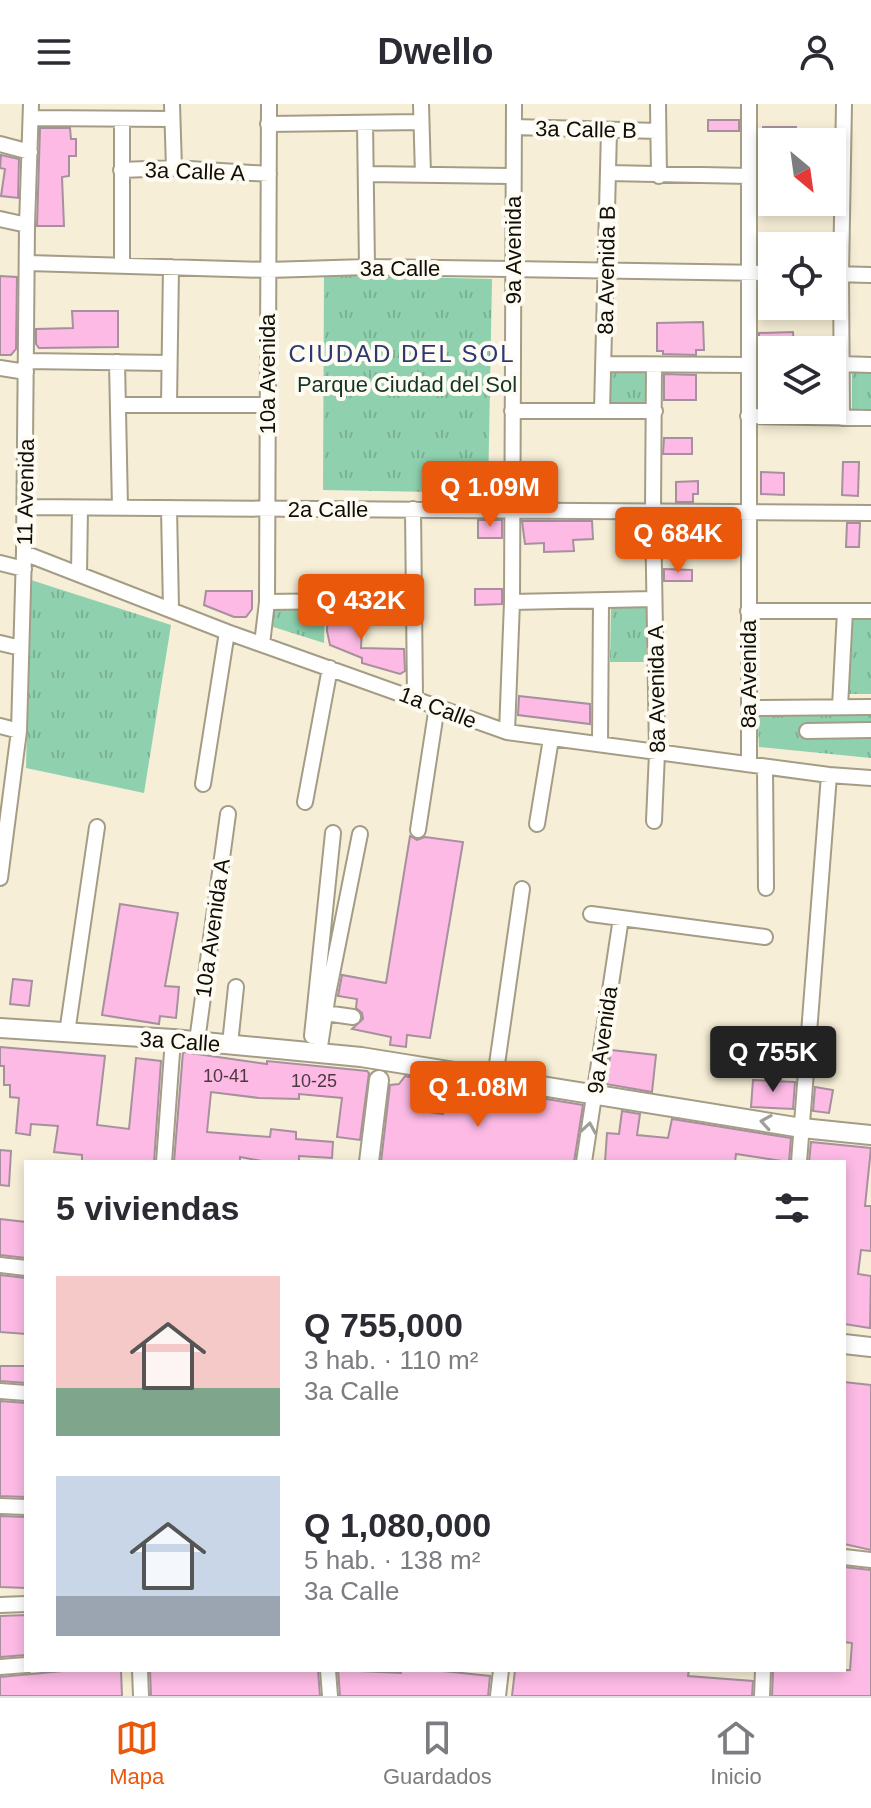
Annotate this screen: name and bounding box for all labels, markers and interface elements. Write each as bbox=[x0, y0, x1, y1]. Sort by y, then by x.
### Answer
icon: menu bbox=[32, 30, 76, 74]
icon: person bbox=[795, 30, 839, 74]
text: Dwello bbox=[377, 31, 494, 72]
street label: 3a Calle B bbox=[535, 116, 637, 143]
north arrow bbox=[758, 128, 846, 216]
map controls bbox=[758, 128, 846, 424]
street label: 3a Calle A bbox=[144, 157, 246, 186]
street label: 9a Avenida bbox=[501, 195, 526, 304]
street label: 8a Avenida B bbox=[593, 205, 620, 335]
button: locate bbox=[758, 232, 846, 320]
street label: 3a Calle bbox=[360, 256, 440, 281]
street label: 10a Avenida bbox=[255, 313, 280, 434]
button: layers bbox=[758, 336, 846, 424]
district label: CIUDAD DEL SOL bbox=[288, 340, 516, 367]
park label: Parque Ciudad del Sol bbox=[297, 372, 517, 397]
street label: 11 Avenida bbox=[12, 438, 39, 546]
pin: Q 1.09M bbox=[416, 461, 564, 529]
text: Q 1.09M bbox=[440, 472, 540, 502]
street label: 2a Calle bbox=[288, 497, 368, 522]
pin: Q 684K bbox=[613, 507, 743, 575]
text: Q 684K bbox=[633, 518, 723, 548]
pin: Q 432K bbox=[296, 574, 426, 642]
text: Q 432K bbox=[316, 585, 406, 615]
street label: 8a Avenida bbox=[736, 619, 761, 728]
street label: 8a Avenida A bbox=[643, 624, 670, 753]
street label: 1a Calle bbox=[396, 681, 480, 734]
street label: 10a Avenida A bbox=[190, 857, 235, 999]
street label: 9a Avenida bbox=[583, 984, 623, 1096]
street label: 3a Calle bbox=[139, 1026, 221, 1057]
pin: Q 755K bbox=[708, 1026, 838, 1094]
text: Q 755K bbox=[728, 1037, 818, 1067]
pin: Q 1.08M bbox=[404, 1061, 552, 1129]
house number: 10-41 bbox=[203, 1066, 249, 1086]
house number: 10-25 bbox=[291, 1071, 337, 1091]
text: Q 1.08M bbox=[428, 1072, 528, 1102]
one-way arrow bbox=[759, 1115, 773, 1132]
one-way arrow bbox=[580, 1122, 597, 1135]
icon: filters bbox=[770, 1186, 814, 1230]
text: 5 viviendas bbox=[56, 1189, 239, 1227]
text: Q 755,000 bbox=[304, 1306, 463, 1344]
icon: home bbox=[120, 1308, 216, 1404]
text: 3 hab. · 110 m² bbox=[304, 1345, 478, 1375]
text: 3a Calle bbox=[304, 1376, 399, 1406]
text: Q 1,080,000 bbox=[304, 1506, 491, 1544]
icon: home bbox=[120, 1508, 216, 1604]
text: 5 hab. · 138 m² bbox=[304, 1545, 480, 1575]
text: 3a Calle bbox=[304, 1576, 399, 1606]
tab: Mapa bbox=[109, 1716, 164, 1790]
tab: Guardados bbox=[383, 1716, 492, 1790]
tab: Inicio bbox=[710, 1716, 762, 1790]

